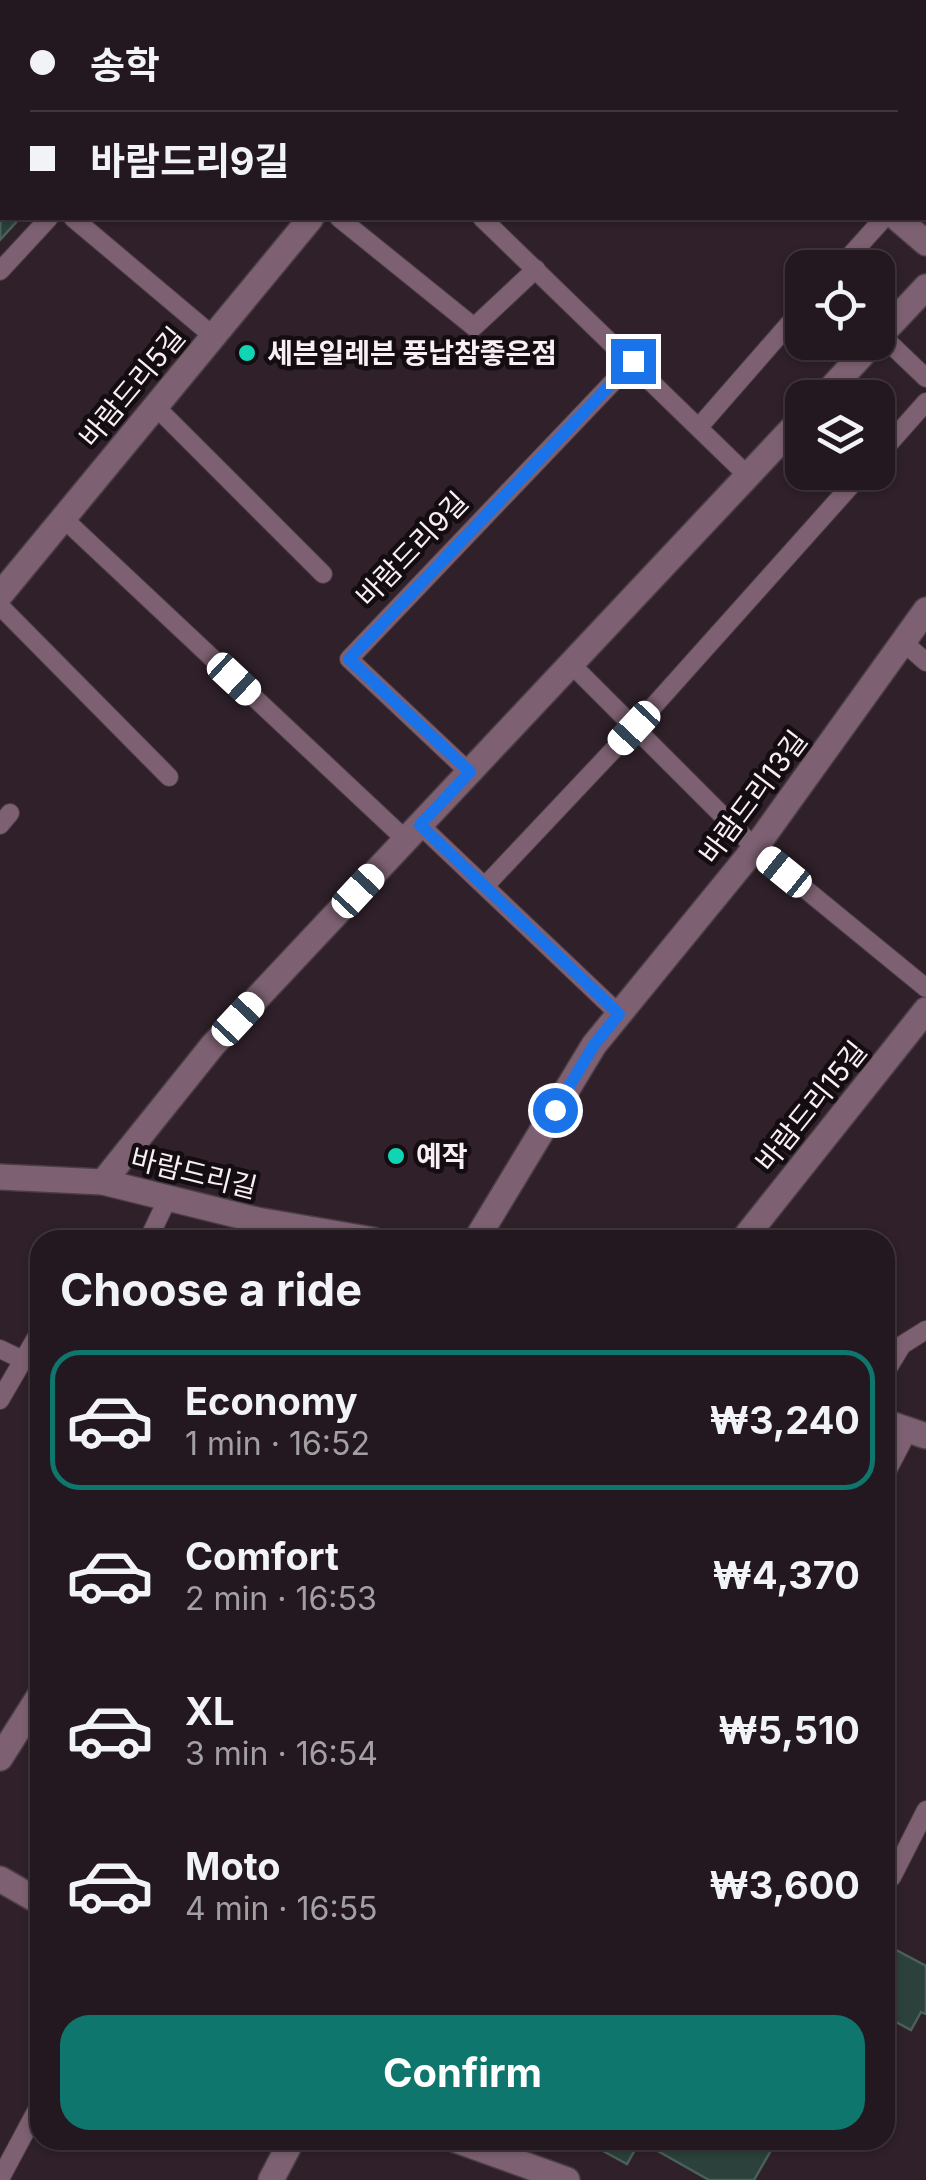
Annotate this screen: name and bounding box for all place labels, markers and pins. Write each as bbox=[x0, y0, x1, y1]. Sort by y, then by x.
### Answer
place label: 세븐일레븐 풍납참좋은점 bbox=[267, 336, 557, 370]
marker: 세븐일레븐 풍납참좋은점 bbox=[236, 342, 258, 364]
place label: 예작 bbox=[416, 1139, 468, 1173]
marker: 예작 bbox=[385, 1145, 407, 1167]

